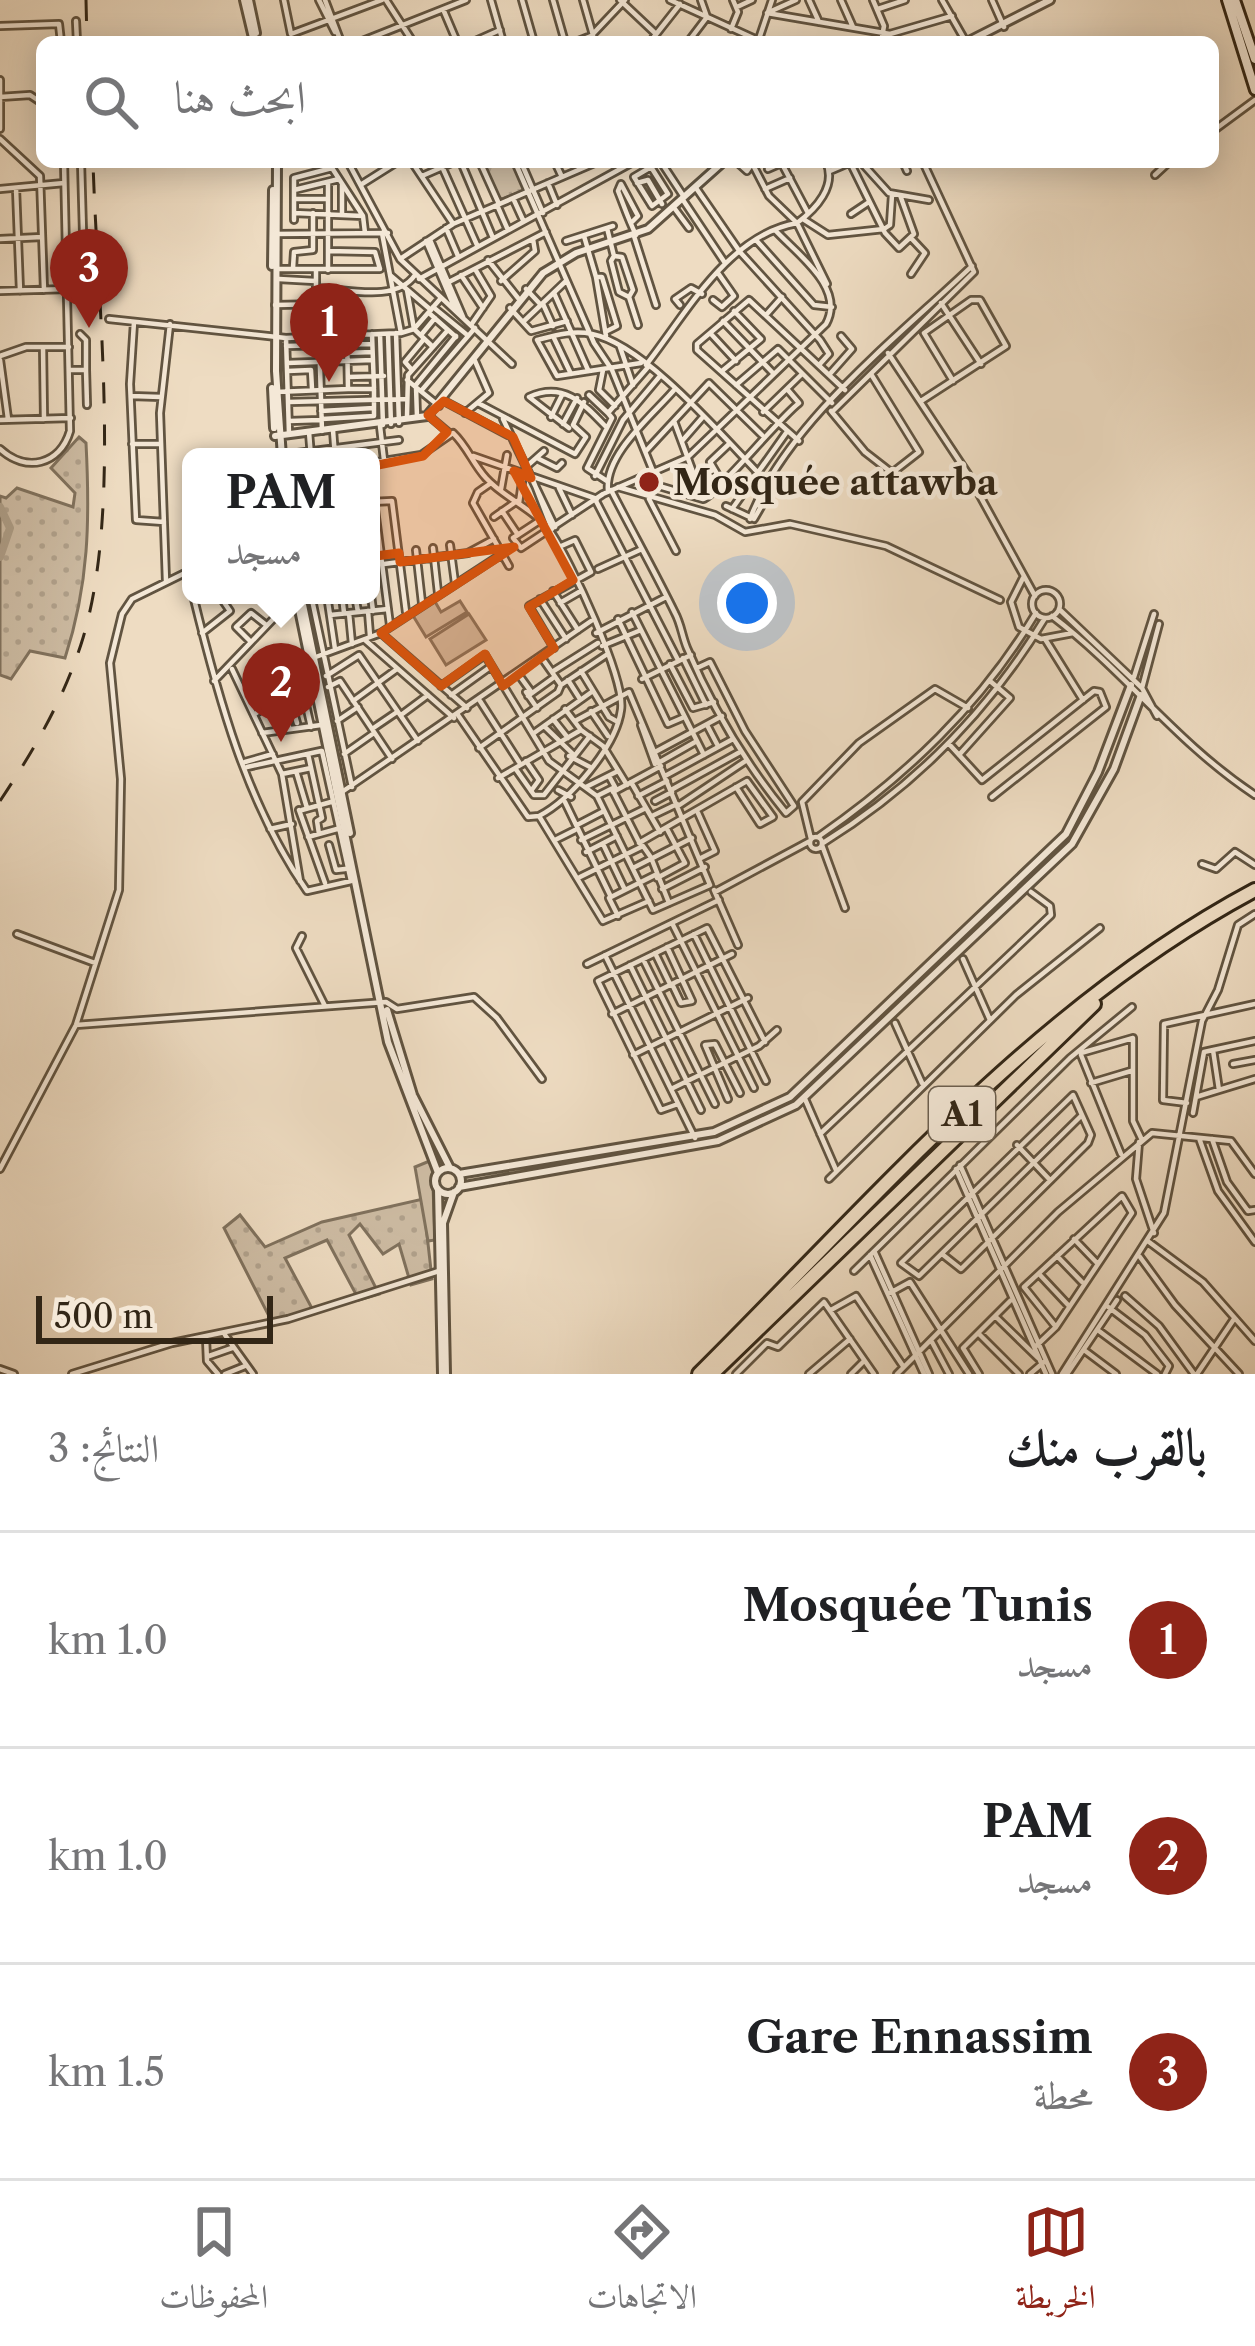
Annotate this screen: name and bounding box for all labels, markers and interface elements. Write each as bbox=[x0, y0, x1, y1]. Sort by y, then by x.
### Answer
search box bbox=[36, 36, 1219, 168]
icon: search bbox=[78, 69, 144, 135]
text: ابحث هنا bbox=[174, 69, 306, 125]
pin: 3 bbox=[50, 229, 128, 328]
pin: 1 bbox=[290, 283, 368, 382]
popup bbox=[182, 448, 380, 604]
place label: Mosquée attawba bbox=[673, 460, 999, 504]
text: PAM bbox=[226, 464, 336, 520]
marker: Mosquée attawba bbox=[636, 469, 662, 495]
text: مسجد bbox=[226, 526, 302, 574]
your location bbox=[717, 573, 777, 633]
pin: 2 bbox=[242, 643, 320, 742]
road number: A1 bbox=[929, 1087, 995, 1141]
scale bar bbox=[36, 1290, 273, 1343]
text: 500 m bbox=[54, 1296, 153, 1337]
text: بالقرب منك bbox=[1006, 1416, 1207, 1478]
text: النتائج: 3 bbox=[48, 1424, 159, 1472]
text: Mosquée Tunis bbox=[742, 1577, 1093, 1633]
text: 1.0 km bbox=[48, 1616, 168, 1664]
text: 1 bbox=[1159, 1616, 1177, 1664]
text: مسجد bbox=[1016, 1639, 1093, 1687]
text: PAM bbox=[982, 1793, 1093, 1849]
text: 1.0 km bbox=[48, 1832, 168, 1880]
text: 2 bbox=[1156, 1832, 1180, 1880]
text: مسجد bbox=[1016, 1855, 1093, 1903]
text: Gare Ennassim bbox=[746, 2009, 1093, 2065]
text: 1.5 km bbox=[48, 2048, 165, 2096]
text: 3 bbox=[1157, 2048, 1179, 2096]
text: محطة bbox=[1033, 2071, 1093, 2119]
tab: المحفوظات bbox=[159, 2199, 268, 2329]
tab: الاتجاهات bbox=[587, 2199, 697, 2329]
tab: الخريطة bbox=[1015, 2199, 1096, 2329]

